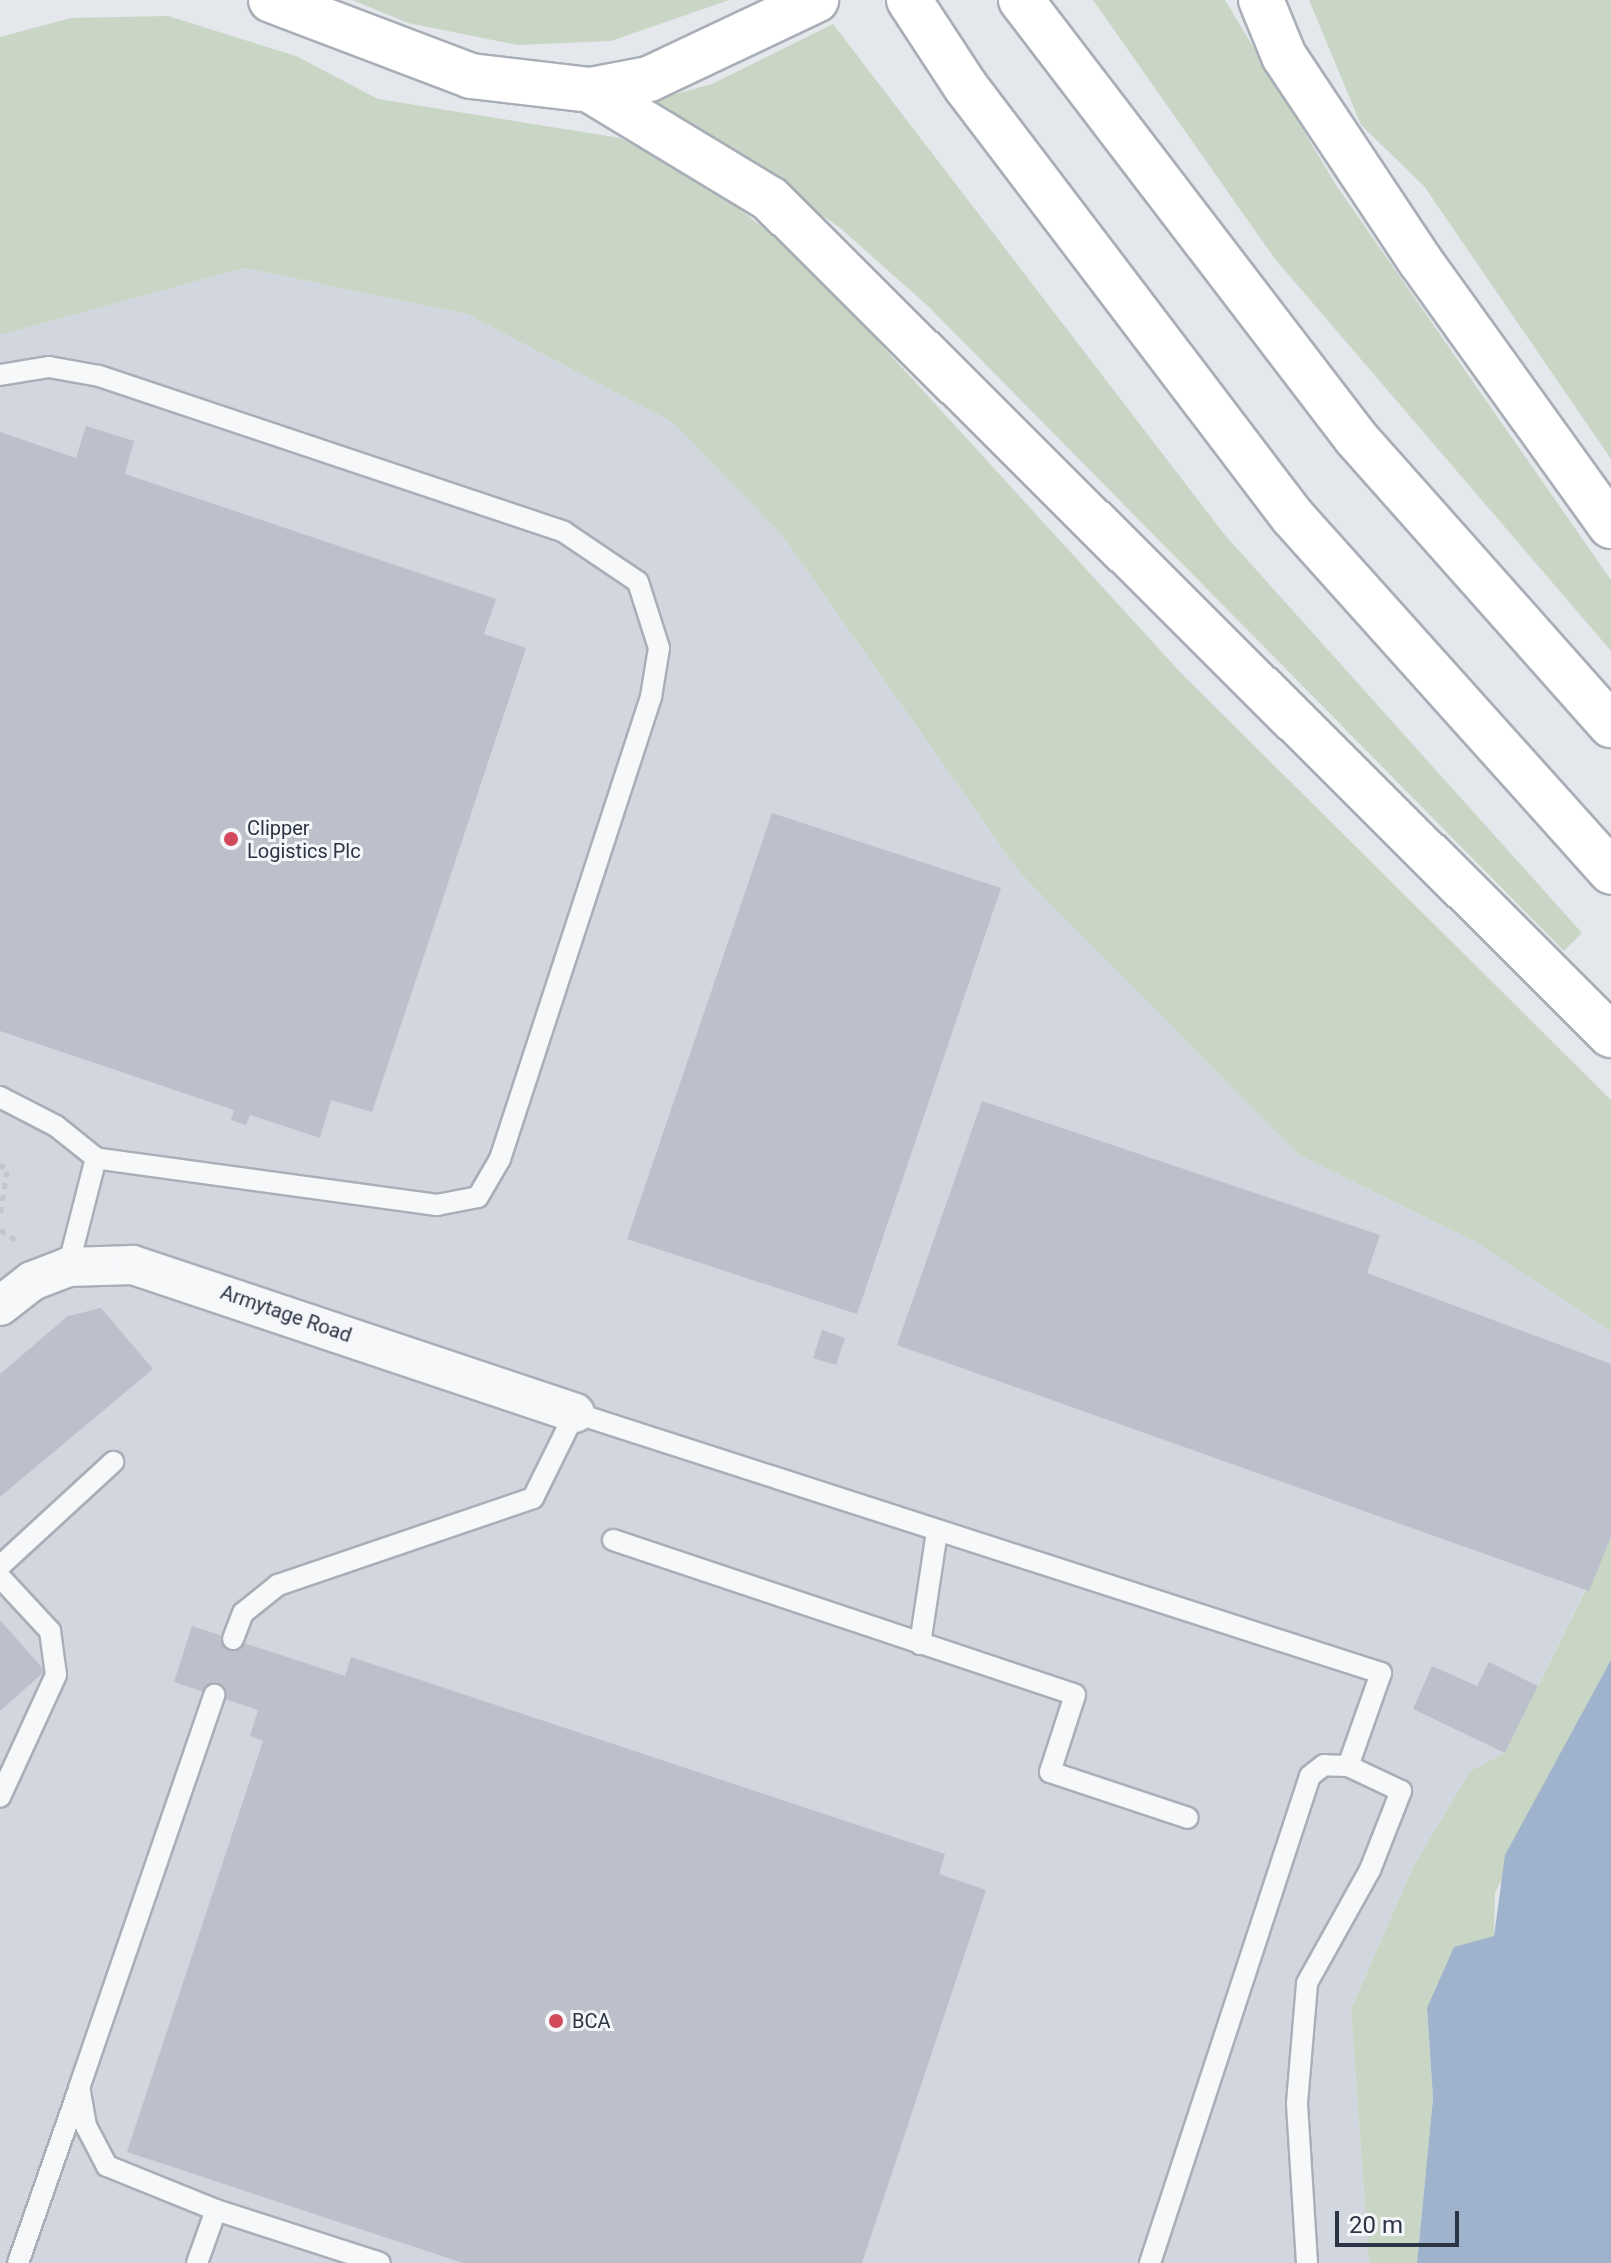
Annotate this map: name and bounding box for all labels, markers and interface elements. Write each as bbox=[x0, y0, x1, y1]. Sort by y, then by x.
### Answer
place label: Clipper Logistics Plc bbox=[247, 816, 361, 863]
marker: Clipper Logistics Plc bbox=[222, 830, 240, 848]
street label: Armytage Road bbox=[217, 1280, 355, 1348]
place label: BCA bbox=[572, 2009, 611, 2033]
marker: BCA bbox=[547, 2012, 565, 2030]
scale bar bbox=[1339, 2195, 1463, 2245]
text: 20 m bbox=[1349, 2211, 1403, 2239]

